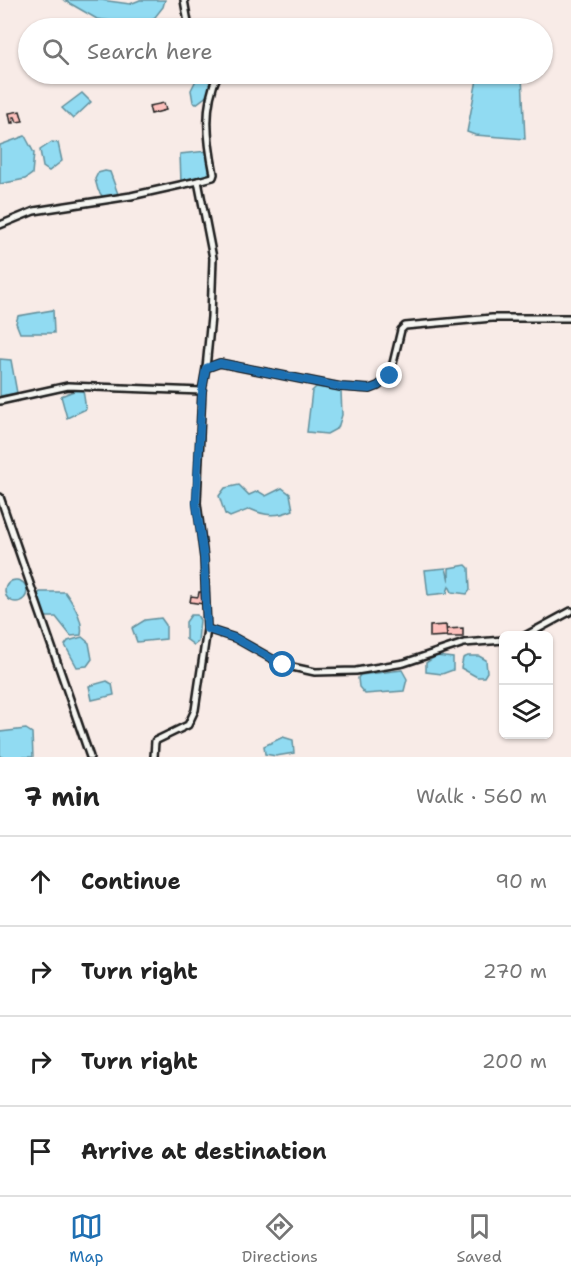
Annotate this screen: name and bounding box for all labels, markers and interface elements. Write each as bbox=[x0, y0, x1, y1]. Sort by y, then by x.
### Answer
search box bbox=[18, 18, 553, 84]
icon: search bbox=[39, 35, 72, 68]
text: Search here bbox=[87, 37, 213, 66]
route end bbox=[376, 362, 402, 388]
map controls bbox=[499, 631, 553, 739]
button: locate bbox=[499, 631, 553, 685]
route start bbox=[269, 651, 295, 677]
button: layers bbox=[499, 685, 553, 739]
text: 7 min bbox=[24, 779, 100, 814]
text: Walk · 560 m bbox=[416, 783, 547, 809]
icon: ahead bbox=[24, 865, 57, 898]
text: Continue bbox=[81, 867, 181, 896]
text: 90 m bbox=[495, 868, 547, 894]
icon: right bbox=[24, 955, 57, 988]
text: Turn right bbox=[81, 957, 198, 986]
text: 270 m bbox=[483, 958, 547, 984]
icon: right bbox=[24, 1045, 57, 1078]
text: Turn right bbox=[81, 1047, 198, 1076]
text: 200 m bbox=[482, 1048, 547, 1074]
icon: arrive bbox=[24, 1135, 57, 1168]
text: Arrive at destination bbox=[81, 1137, 327, 1166]
tab: Map bbox=[69, 1210, 103, 1267]
tab: Directions bbox=[242, 1210, 318, 1267]
tab: Saved bbox=[456, 1210, 502, 1267]

